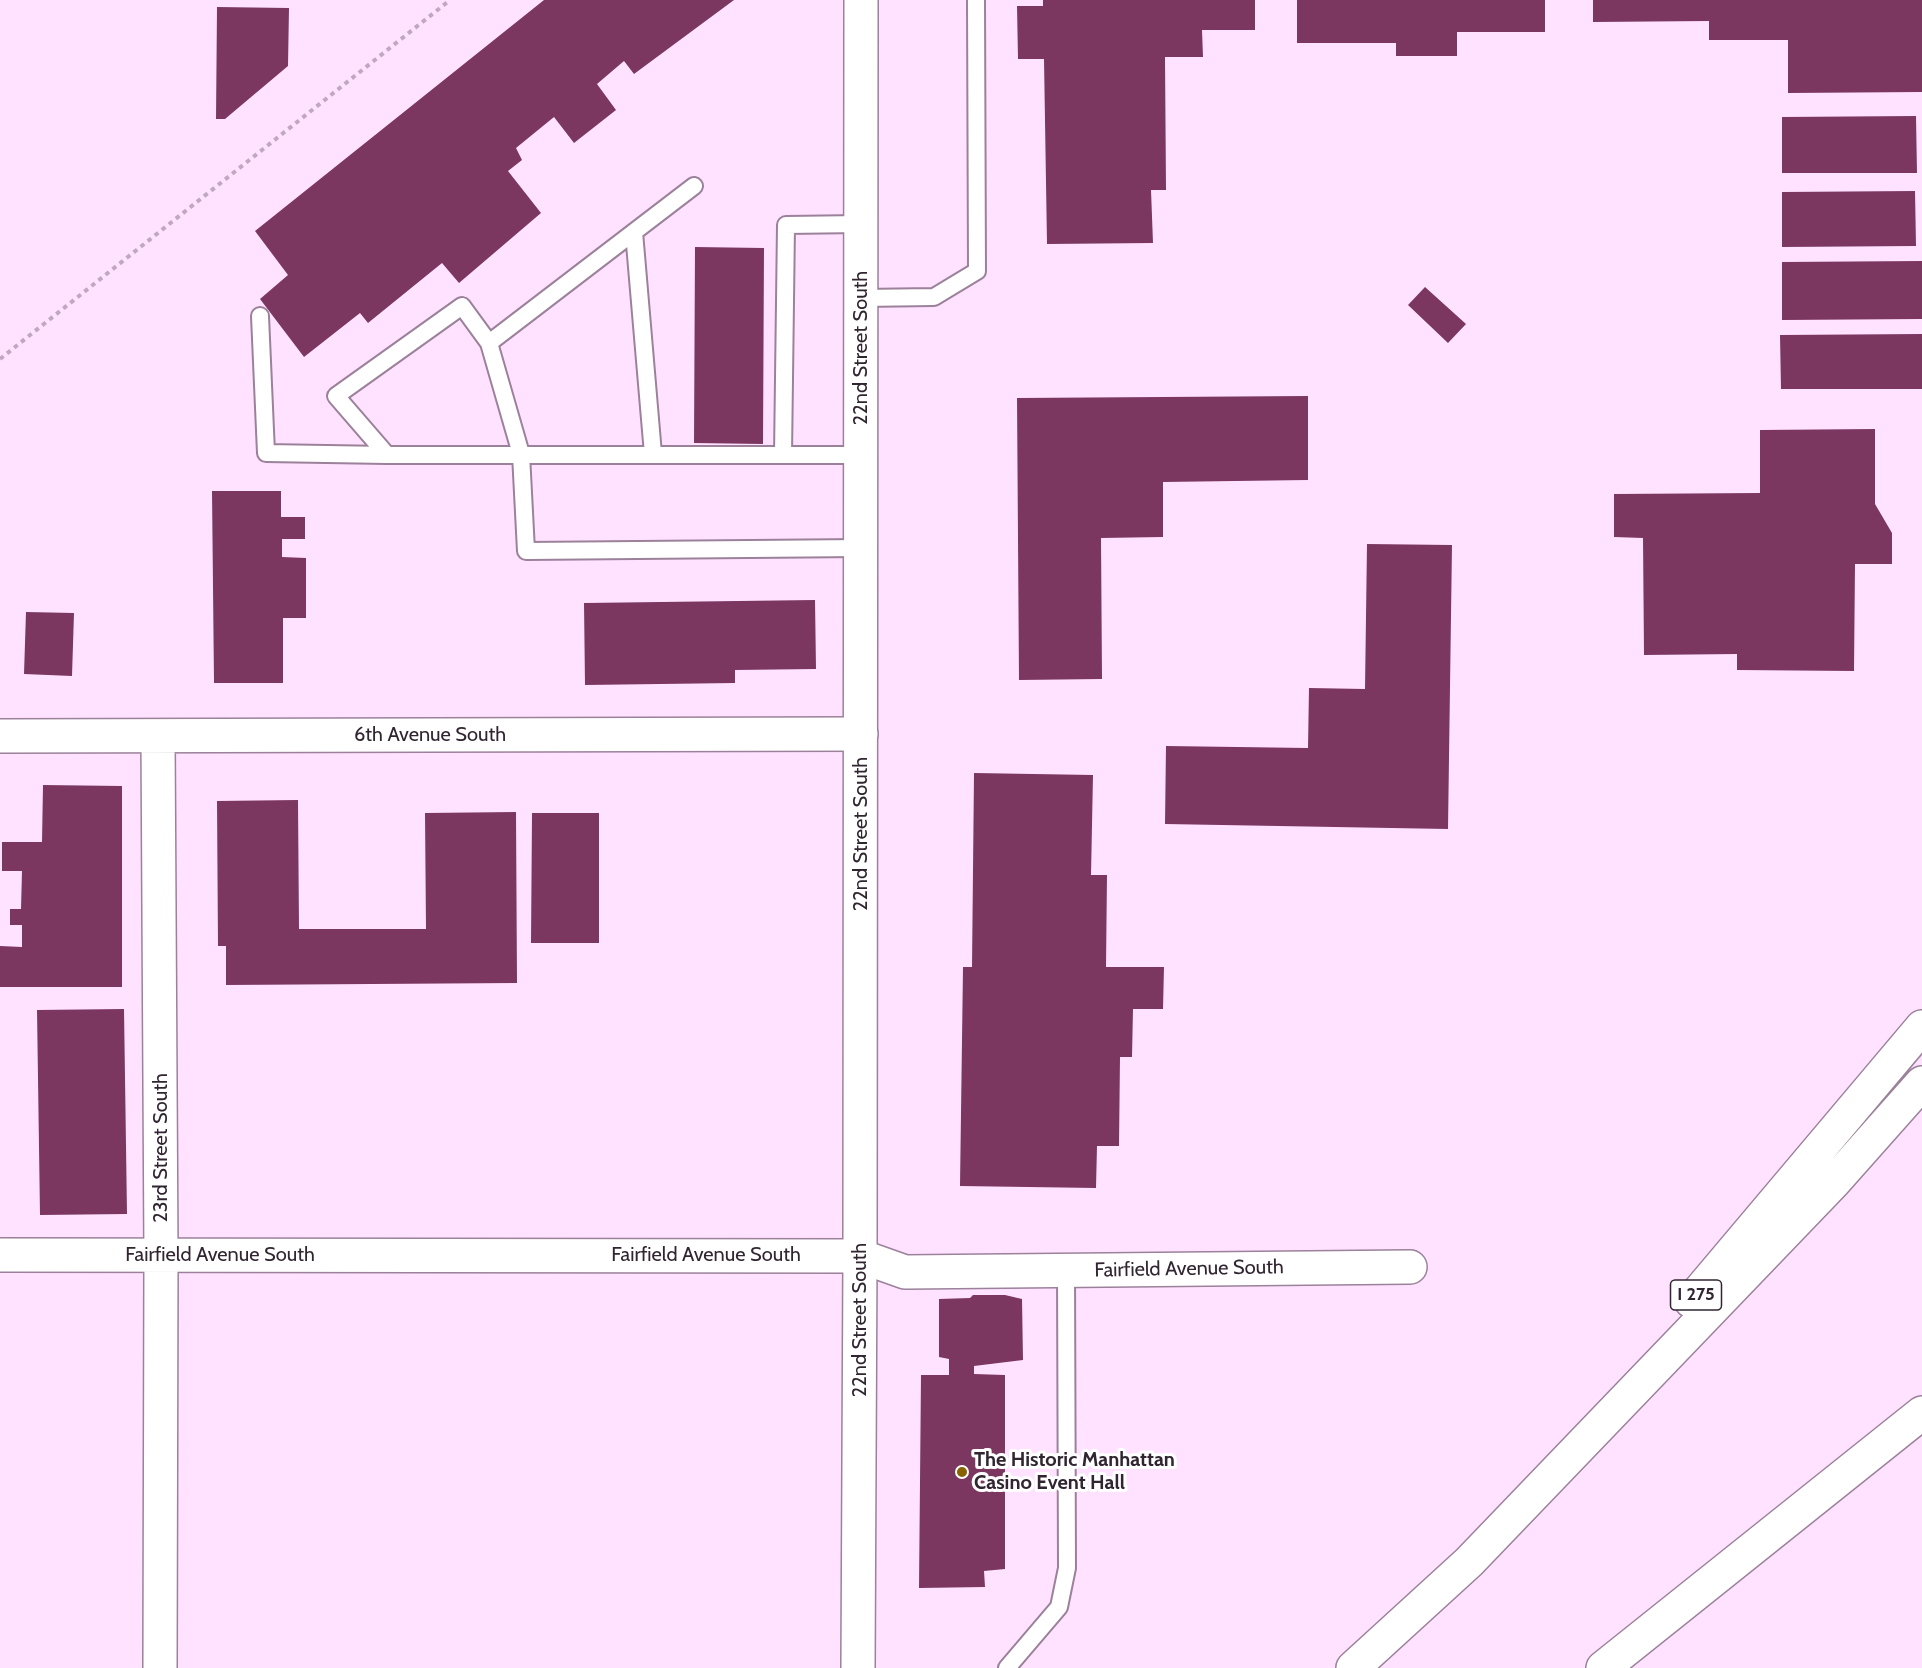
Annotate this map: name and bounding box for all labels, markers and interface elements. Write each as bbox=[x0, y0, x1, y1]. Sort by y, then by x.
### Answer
street label: 22nd Street South bbox=[849, 271, 873, 425]
street label: 6th Avenue South bbox=[354, 723, 506, 747]
street label: 22nd Street South bbox=[849, 757, 873, 911]
street label: 23rd Street South bbox=[149, 1073, 173, 1223]
street label: Fairfield Avenue South bbox=[125, 1243, 315, 1267]
street label: Fairfield Avenue South bbox=[611, 1243, 801, 1267]
street label: 22nd Street South bbox=[848, 1243, 872, 1397]
street label: Fairfield Avenue South bbox=[1094, 1255, 1284, 1283]
road number: I 275 bbox=[1670, 1280, 1722, 1310]
place label: The Historic Manhattan Casino Event Hall bbox=[974, 1448, 1175, 1495]
marker: The Historic Manhattan Casino Event Hall bbox=[955, 1465, 969, 1479]

